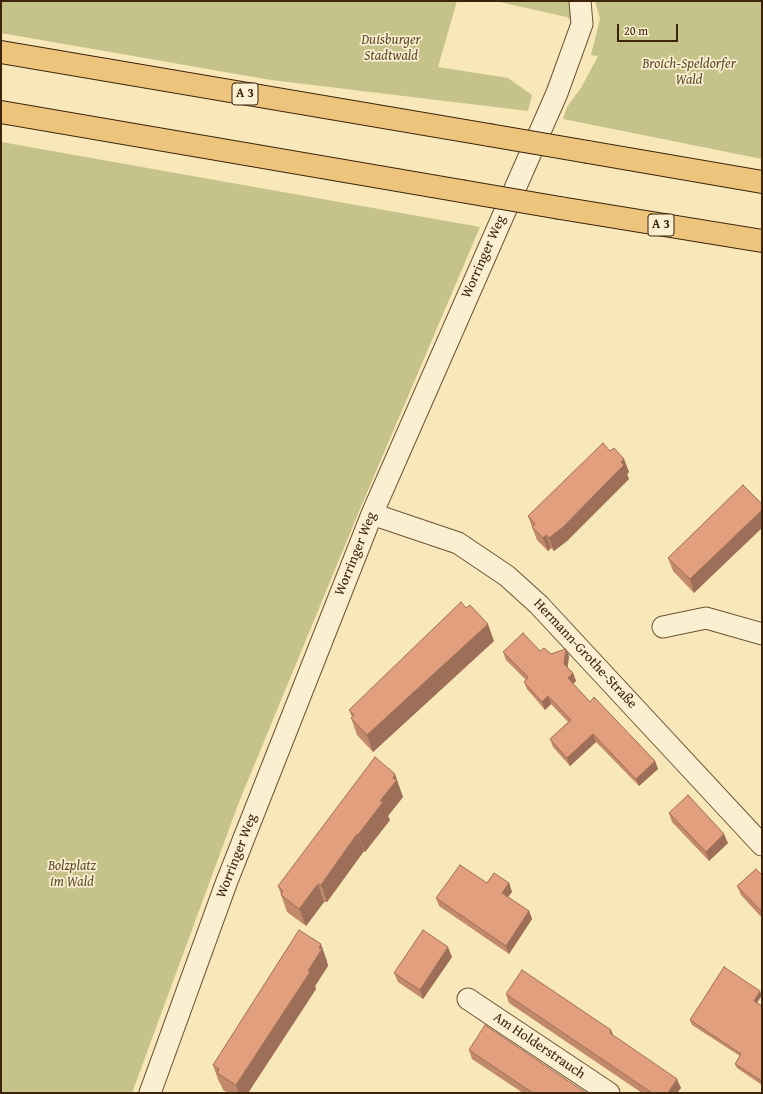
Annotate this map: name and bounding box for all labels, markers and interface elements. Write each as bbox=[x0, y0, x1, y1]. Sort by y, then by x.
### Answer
scale bar bbox=[619, 16, 680, 42]
text: 20 m bbox=[624, 22, 648, 39]
park label: Duisburger Stadtwald bbox=[361, 32, 421, 64]
park label: Broich-Speldorfer Wald bbox=[642, 56, 736, 88]
road number: A 3 bbox=[232, 83, 258, 105]
street label: Worringer Weg bbox=[458, 213, 510, 301]
road number: A 3 bbox=[648, 214, 674, 236]
street label: Worringer Weg bbox=[332, 510, 380, 598]
street label: Hermann-Grothe-Straße bbox=[530, 596, 640, 712]
street label: Worringer Weg bbox=[213, 811, 261, 901]
park label: Bolzplatz im Wald bbox=[48, 858, 96, 890]
street label: Am Holderstrauch bbox=[490, 1009, 588, 1083]

